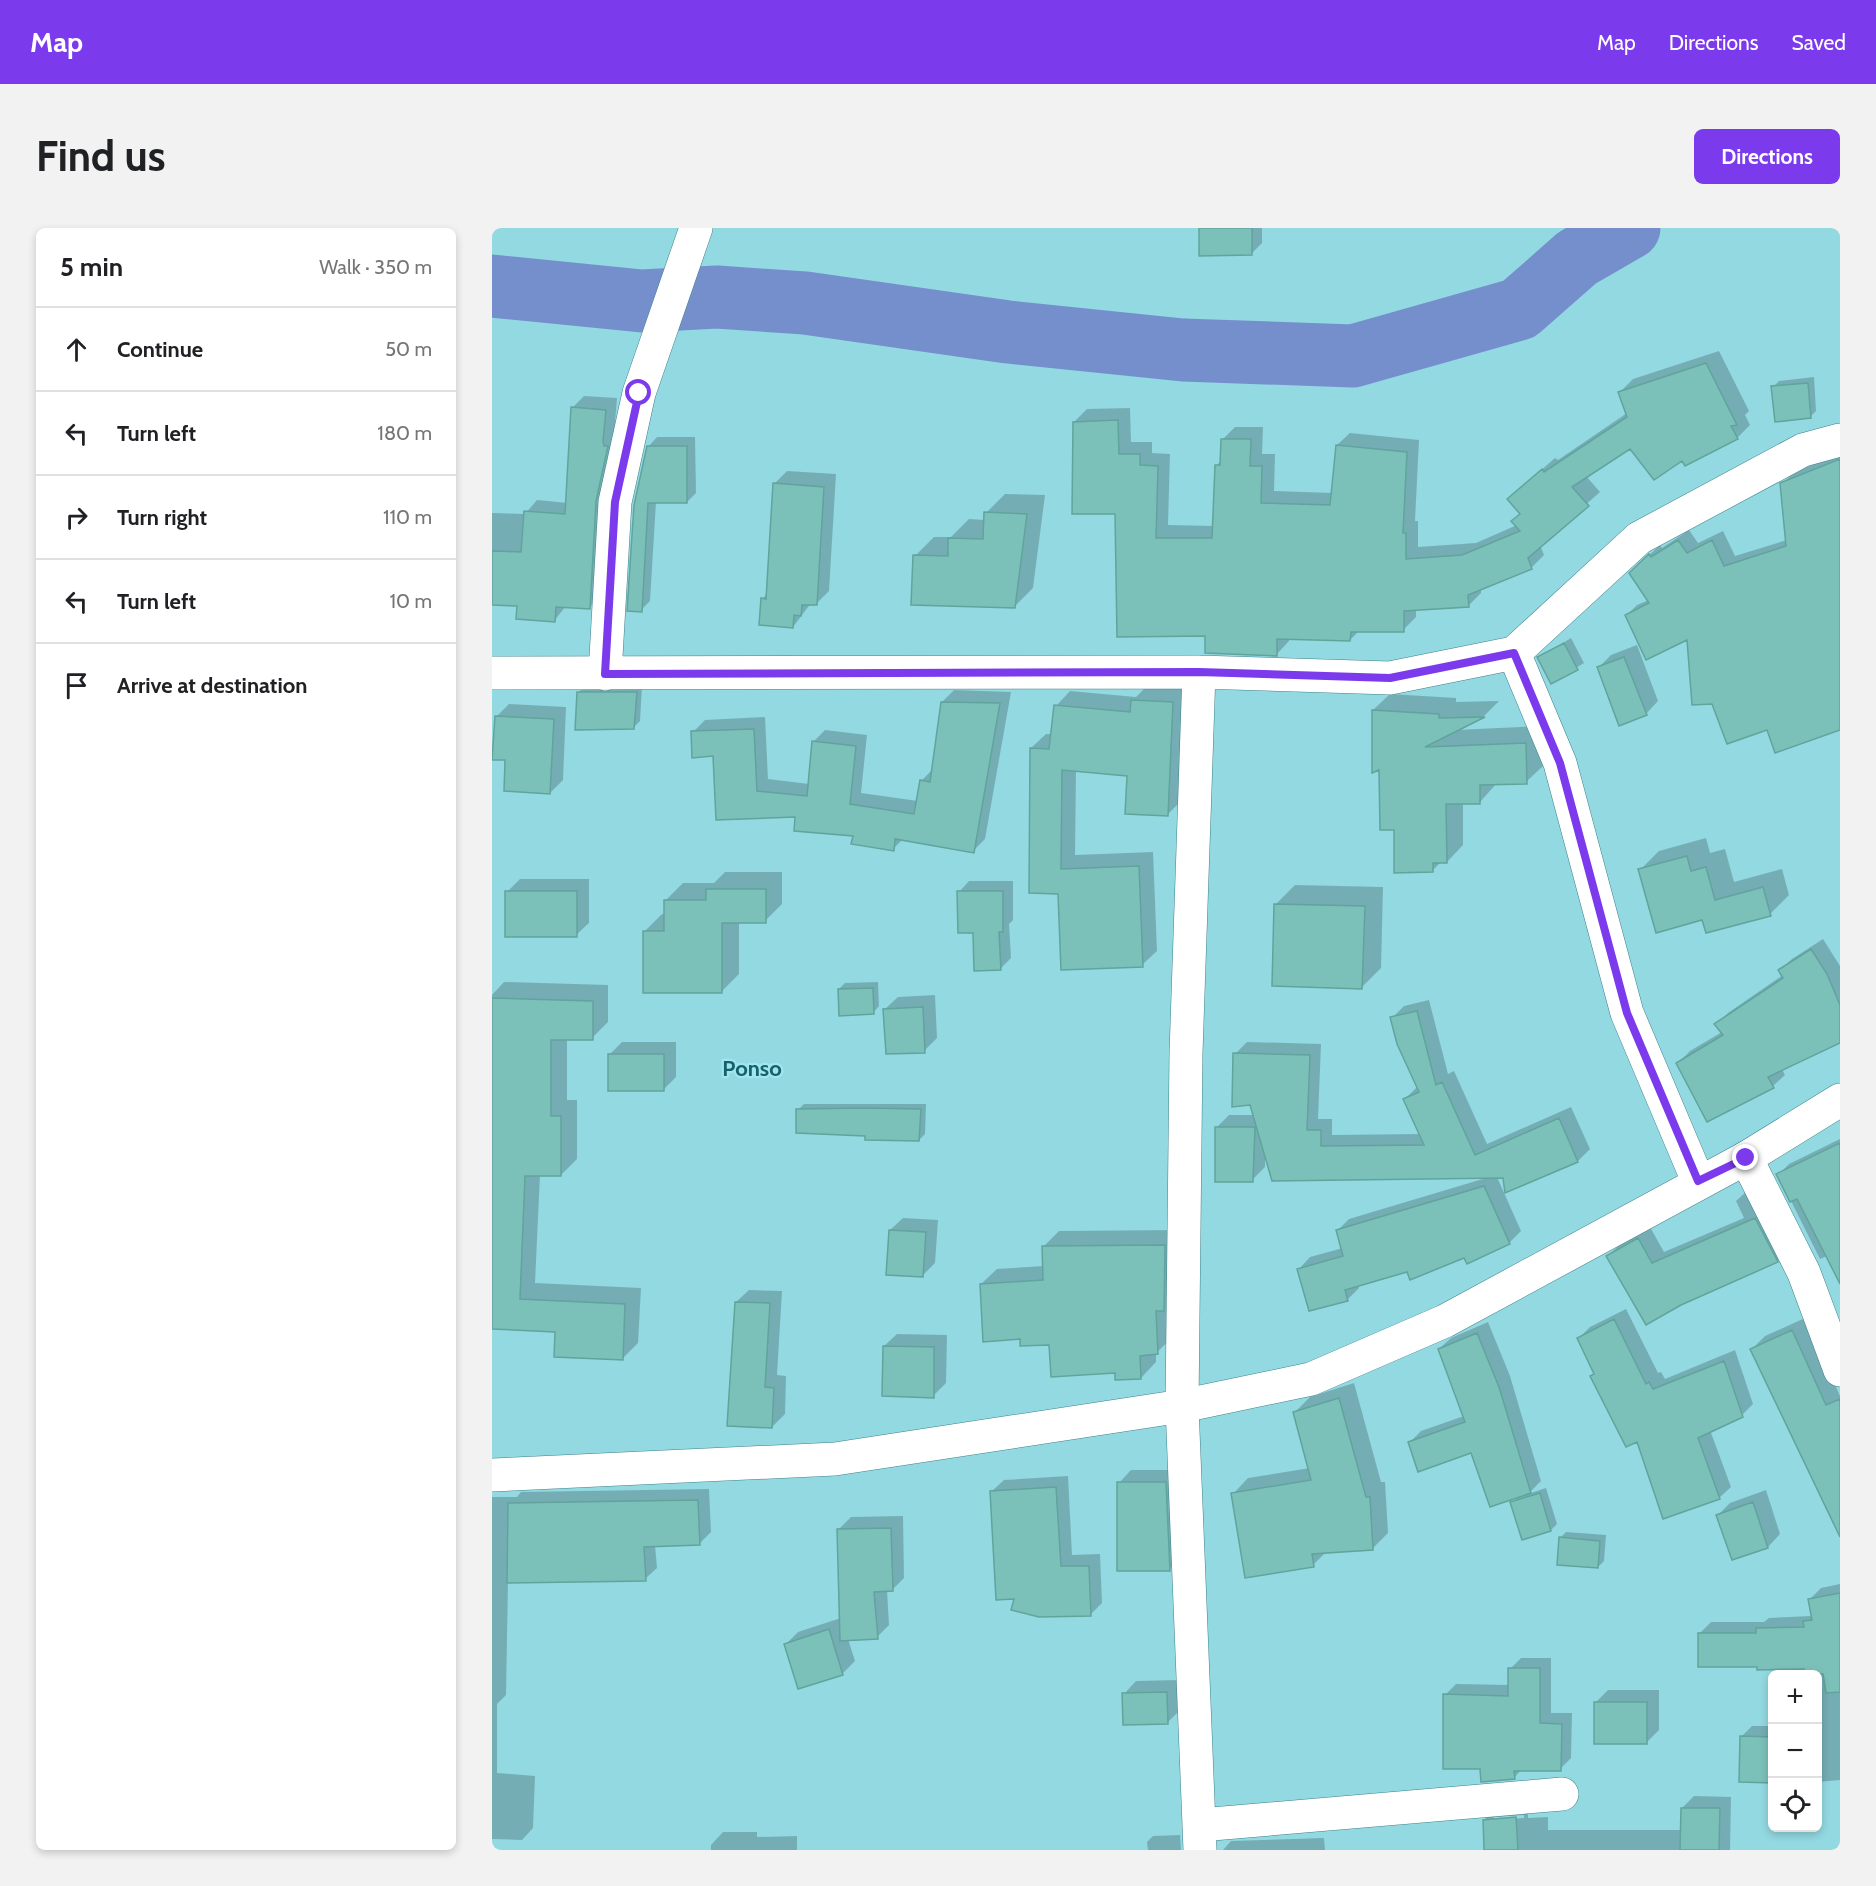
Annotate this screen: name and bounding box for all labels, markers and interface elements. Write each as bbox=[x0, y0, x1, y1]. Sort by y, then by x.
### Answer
text: Map bbox=[30, 25, 83, 59]
text: Map bbox=[1597, 30, 1636, 55]
text: Directions bbox=[1669, 30, 1758, 55]
text: Saved bbox=[1791, 30, 1846, 55]
button: Directions bbox=[1694, 129, 1840, 184]
text: Find us bbox=[36, 130, 165, 182]
text: 5 min bbox=[60, 251, 123, 283]
text: Walk · 350 m bbox=[319, 255, 432, 279]
icon: ahead bbox=[60, 333, 93, 366]
text: Continue bbox=[117, 336, 203, 363]
text: 50 m bbox=[385, 337, 432, 361]
route start bbox=[625, 379, 651, 405]
icon: left bbox=[60, 417, 93, 450]
text: Turn left bbox=[117, 420, 196, 447]
text: 180 m bbox=[377, 421, 432, 445]
icon: right bbox=[60, 501, 93, 534]
text: Turn right bbox=[117, 504, 207, 531]
text: 110 m bbox=[383, 505, 432, 529]
icon: left bbox=[60, 585, 93, 618]
text: Turn left bbox=[117, 588, 196, 615]
text: 10 m bbox=[389, 589, 432, 613]
icon: arrive bbox=[60, 669, 93, 702]
text: Arrive at destination bbox=[117, 672, 307, 699]
district label: Ponso bbox=[722, 1055, 782, 1082]
route end bbox=[1732, 1144, 1758, 1170]
map controls bbox=[1768, 1670, 1822, 1832]
button: + bbox=[1768, 1670, 1822, 1724]
button: − bbox=[1768, 1724, 1822, 1778]
button: locate bbox=[1768, 1778, 1822, 1832]

